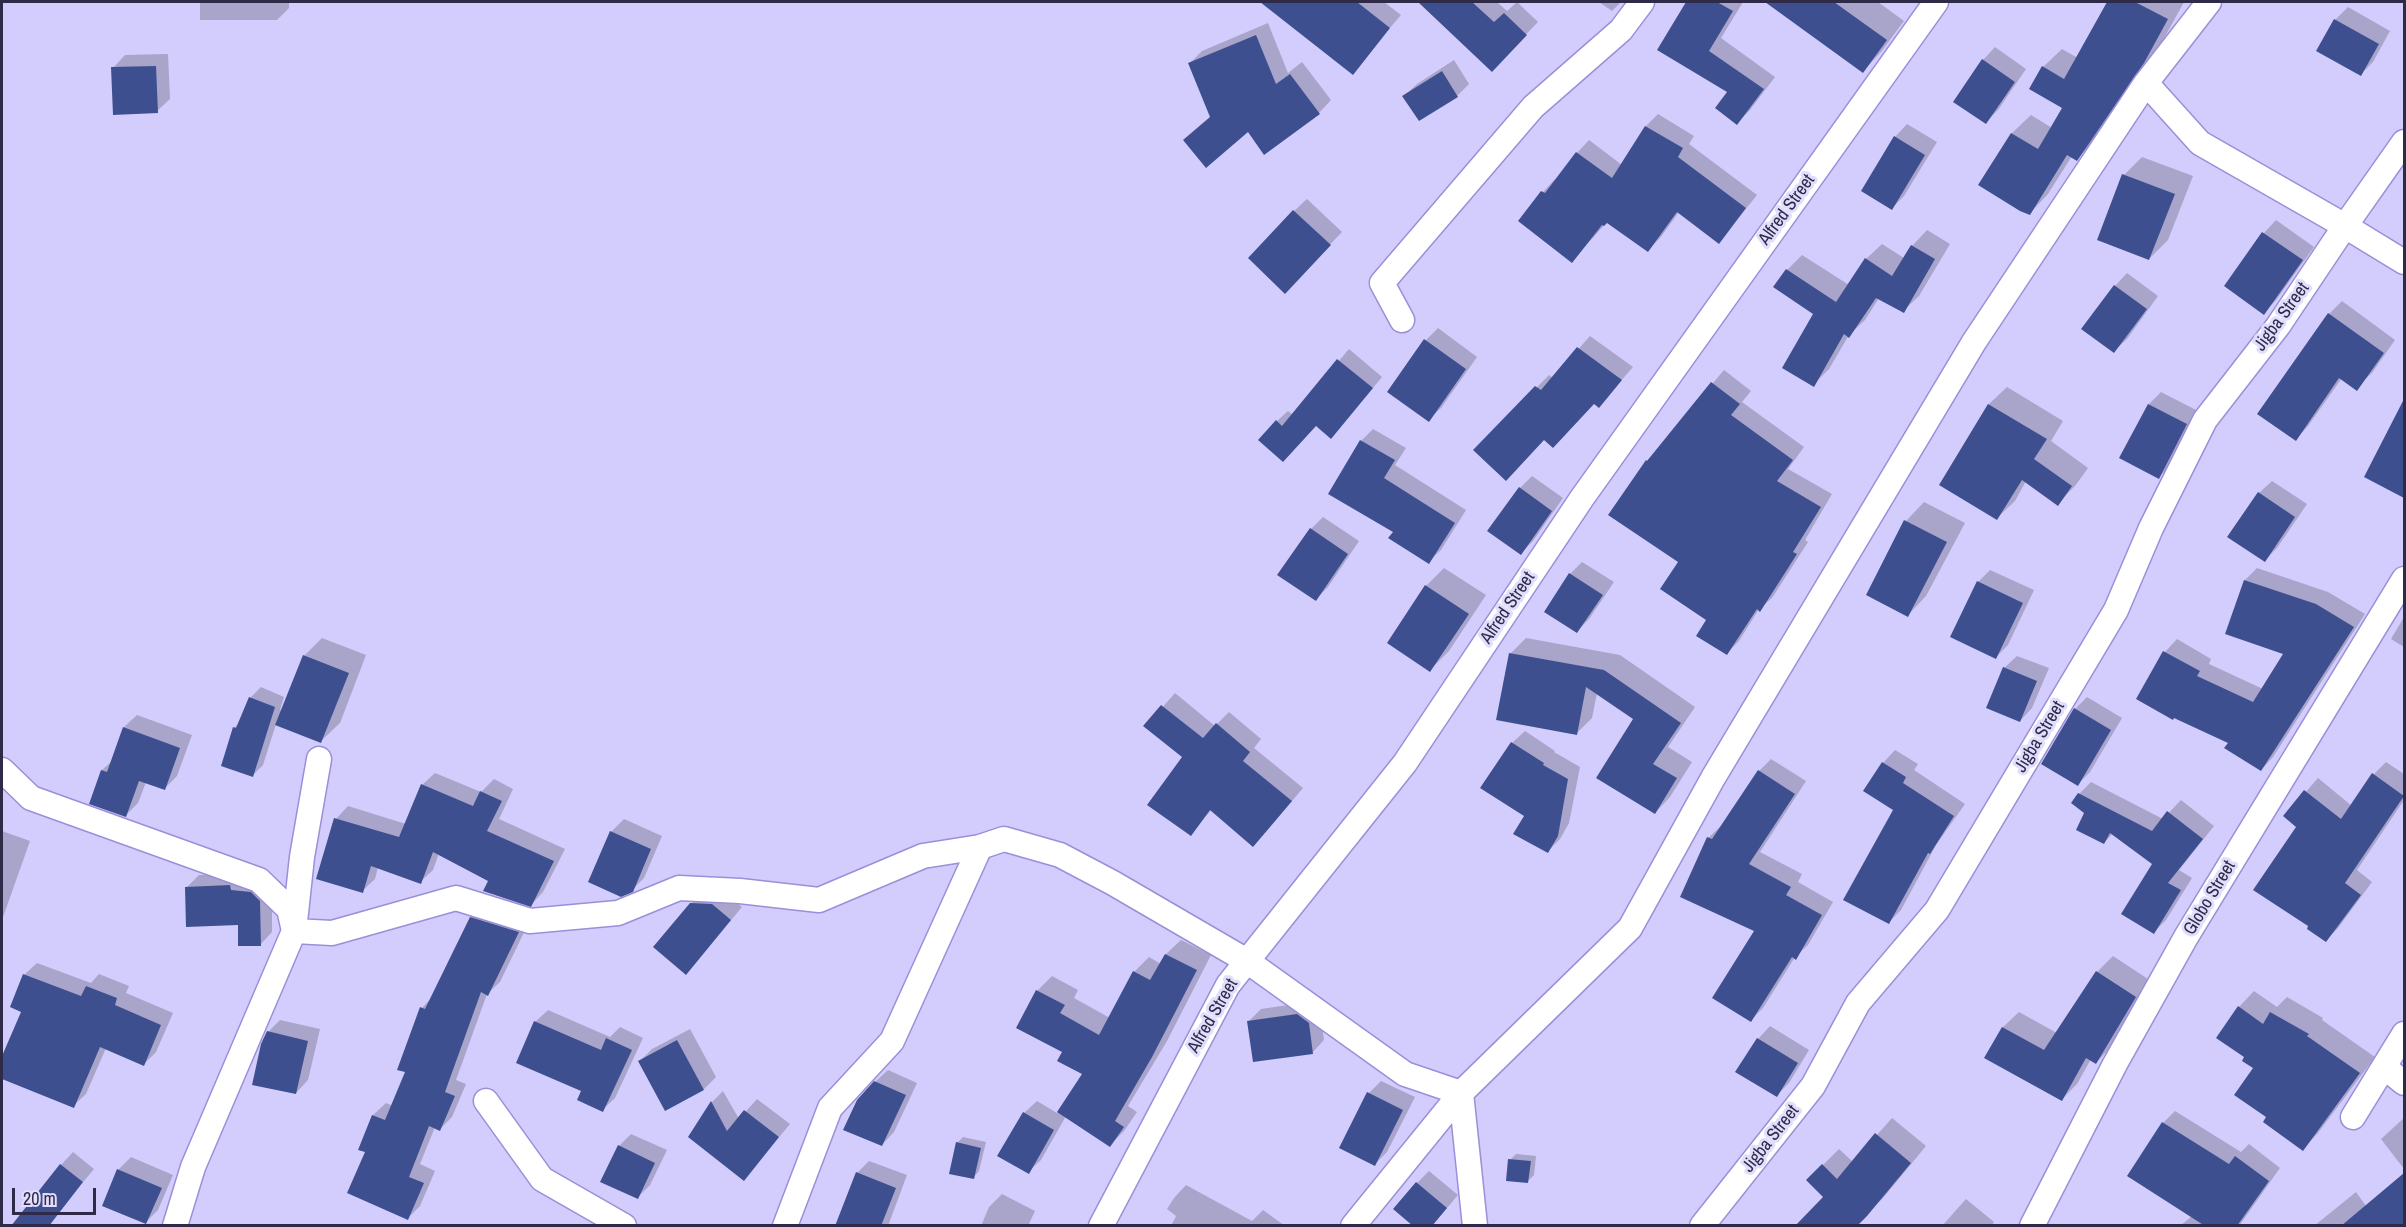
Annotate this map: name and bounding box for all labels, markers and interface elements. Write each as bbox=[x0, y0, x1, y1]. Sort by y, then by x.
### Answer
street label: Alfred Street bbox=[1754, 170, 1820, 250]
street label: Jigba Street bbox=[2250, 278, 2314, 356]
street label: Alfred Street bbox=[1476, 568, 1540, 648]
street label: Jigba Street bbox=[2010, 697, 2070, 777]
street label: Globo Street bbox=[2179, 857, 2241, 939]
street label: Alfred Street bbox=[1183, 975, 1243, 1057]
street label: Jigba Street bbox=[1738, 1101, 1804, 1177]
scale bar bbox=[15, 1176, 99, 1214]
text: 20 m bbox=[23, 1186, 56, 1211]

